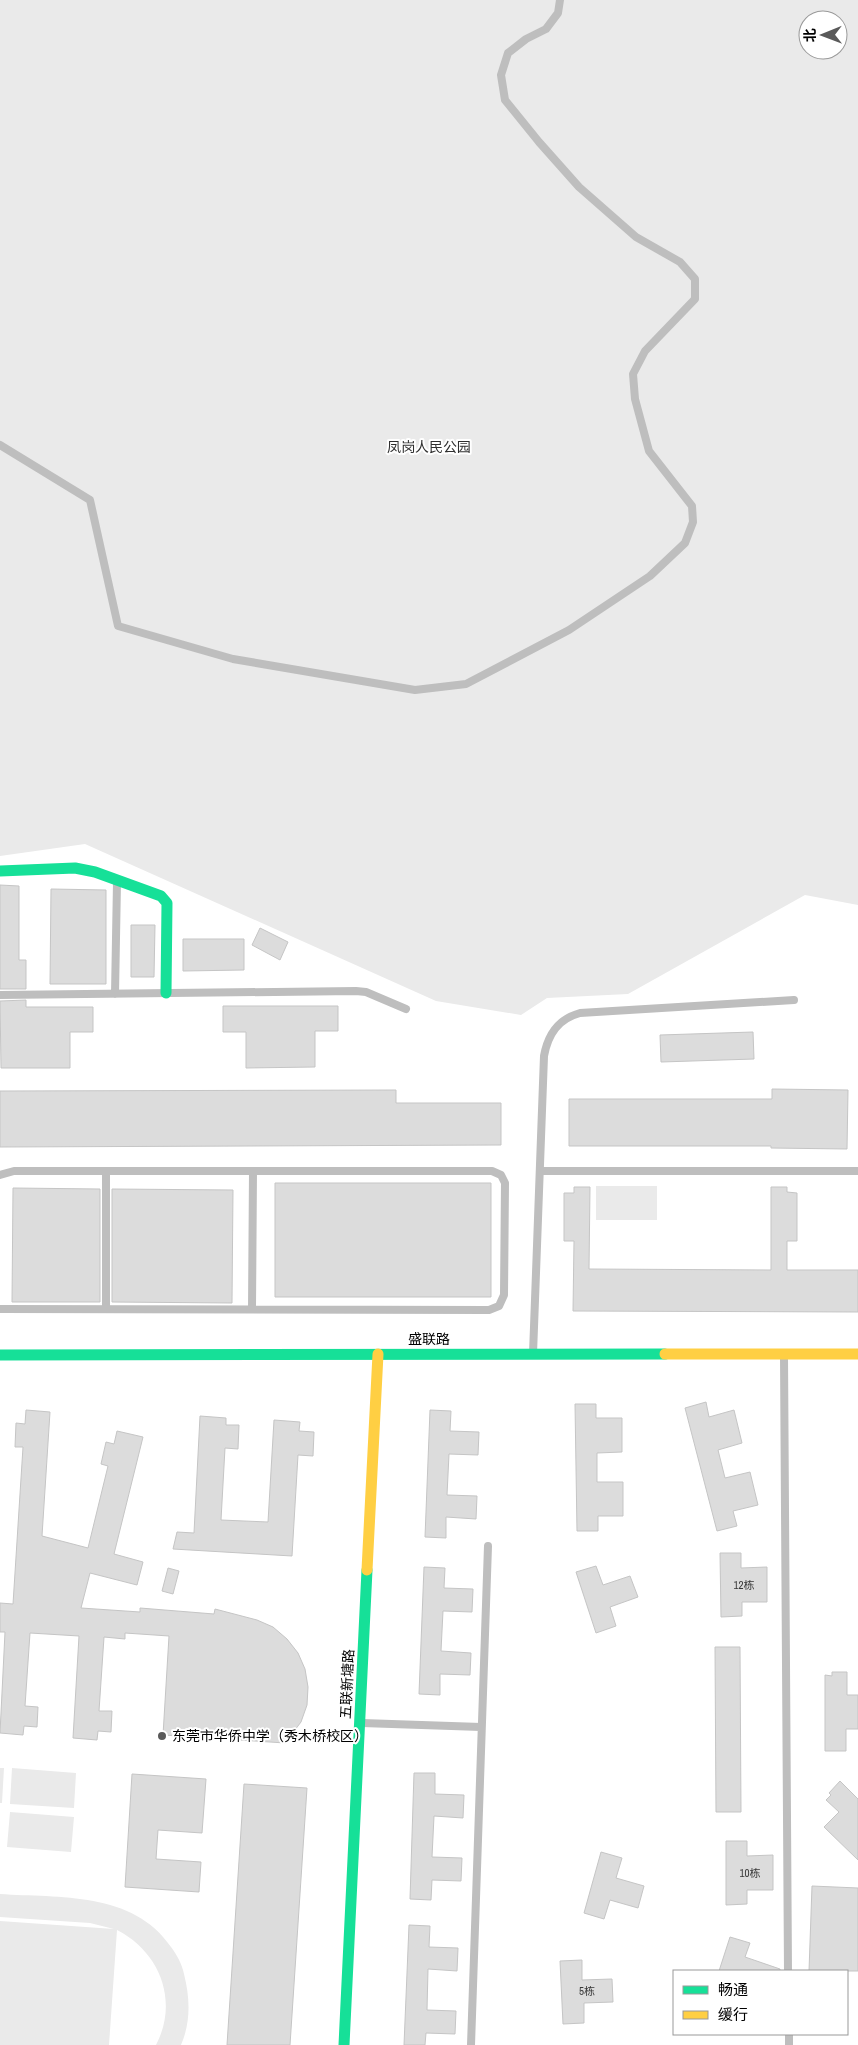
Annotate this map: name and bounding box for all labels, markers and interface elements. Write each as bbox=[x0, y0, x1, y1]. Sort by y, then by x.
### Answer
north arrow bbox=[798, 10, 848, 60]
text: 北 bbox=[801, 28, 819, 42]
park label: 凤岗人民公园 bbox=[387, 438, 471, 456]
street label: 盛联路 bbox=[408, 1330, 450, 1348]
house number: 12栋 bbox=[733, 1578, 755, 1592]
street label: 五联新塘路 bbox=[336, 1649, 358, 1719]
place label: 东莞市华侨中学（秀木桥校区） bbox=[172, 1727, 368, 1745]
marker: 东莞市华侨中学（秀木桥校区） bbox=[156, 1730, 168, 1742]
house number: 10栋 bbox=[739, 1866, 761, 1880]
legend bbox=[673, 1970, 848, 2035]
text: 畅通 bbox=[718, 1979, 748, 2000]
house number: 5栋 bbox=[579, 1984, 595, 1998]
text: 缓行 bbox=[718, 2004, 748, 2025]

